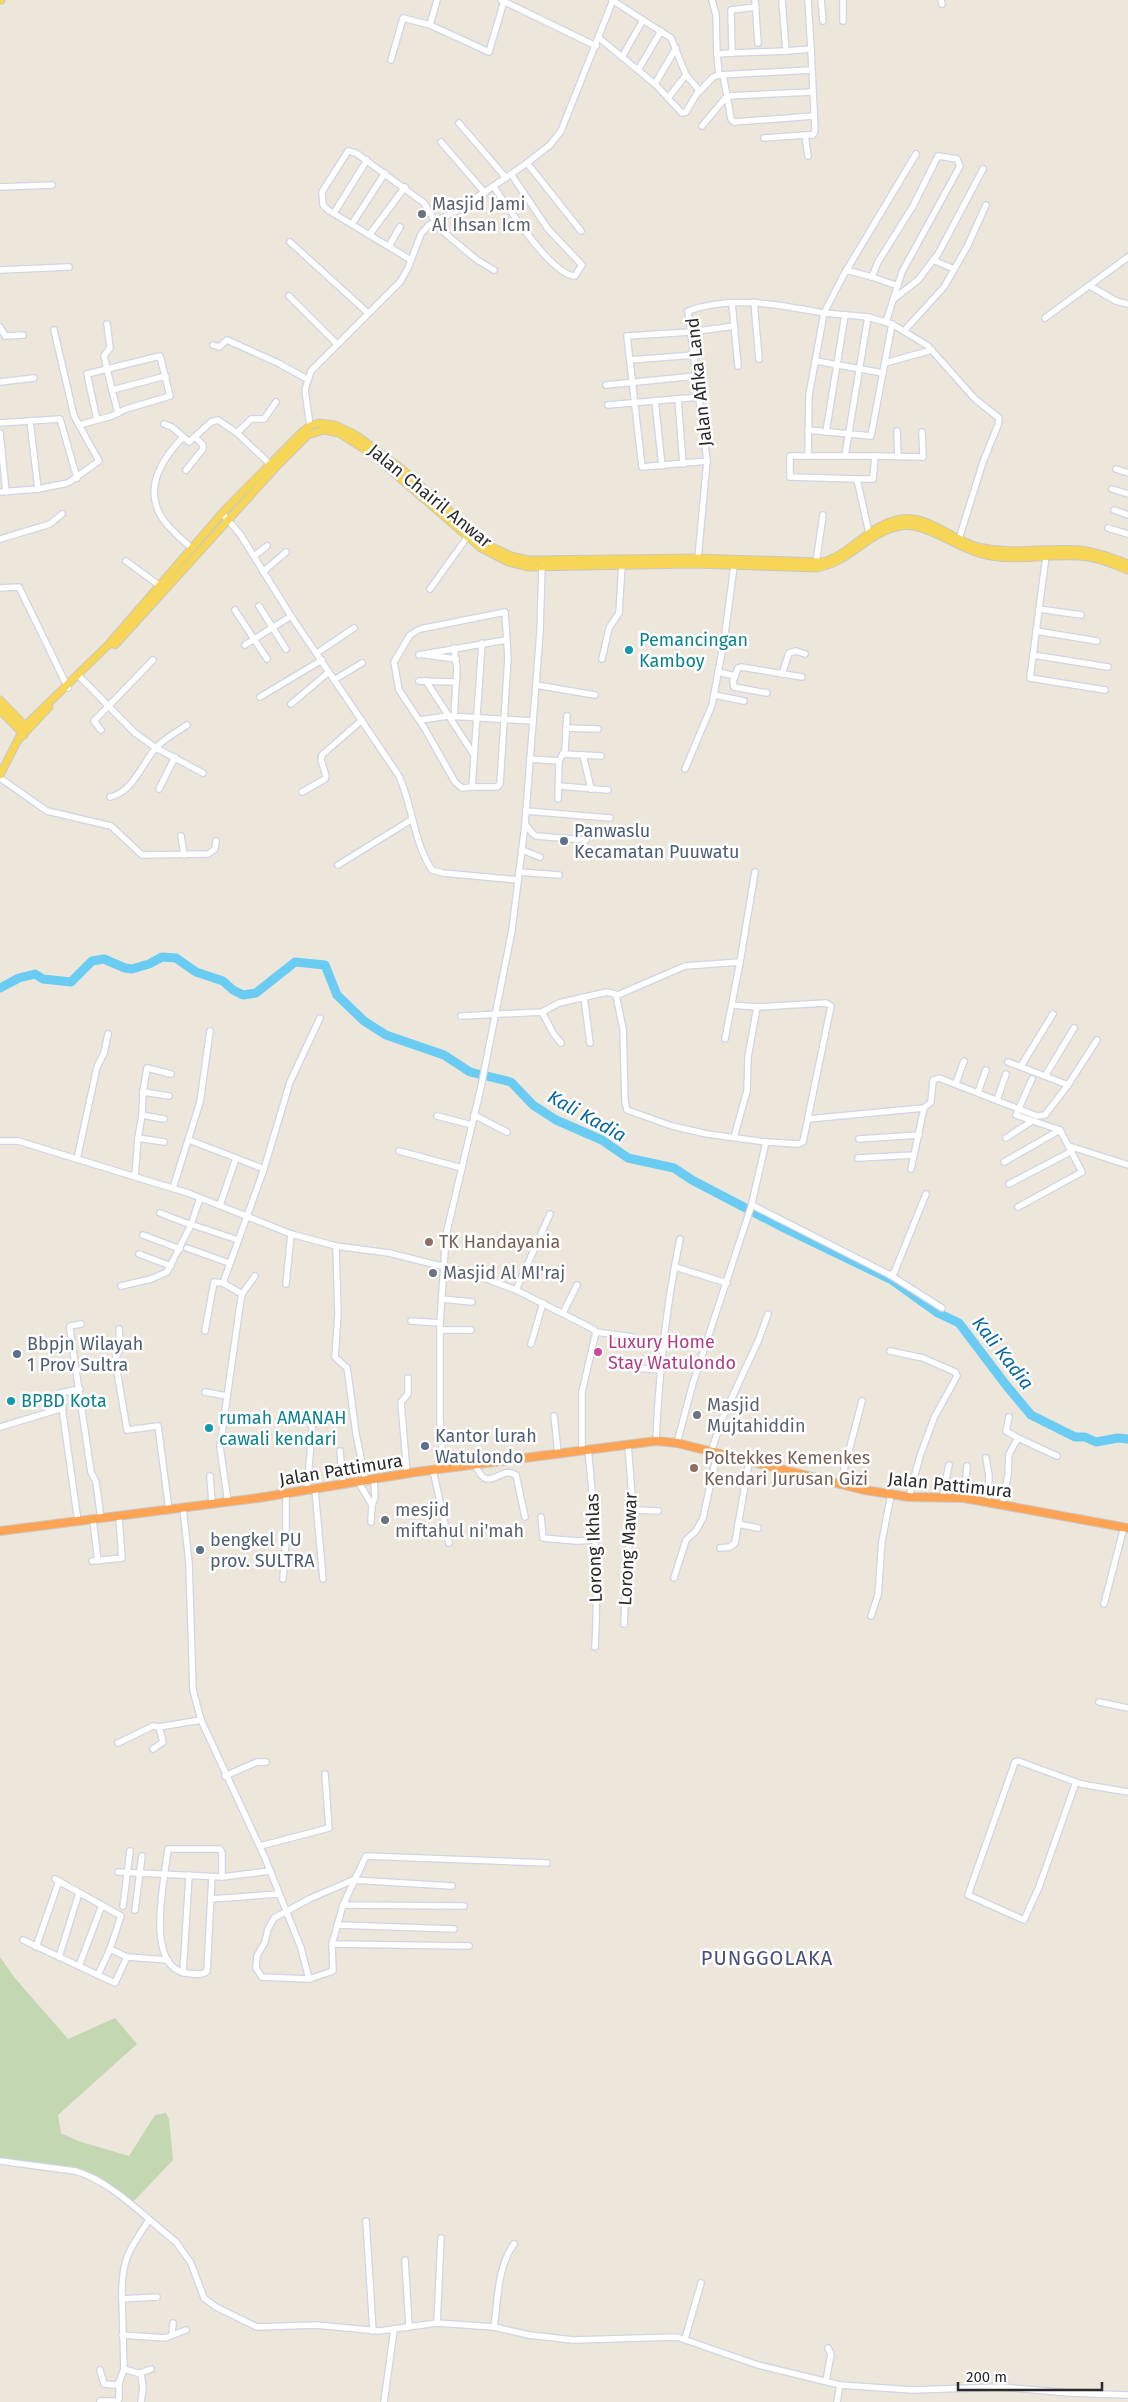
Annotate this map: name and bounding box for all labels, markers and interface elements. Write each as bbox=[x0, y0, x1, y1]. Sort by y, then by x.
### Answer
place label: Masjid Jami Al Ihsan Icm bbox=[432, 193, 531, 236]
marker: Masjid Jami Al Ihsan Icm bbox=[416, 208, 428, 220]
street label: Jalan Afika Land bbox=[681, 316, 717, 448]
street label: Jalan Chairil Anwar bbox=[364, 439, 496, 553]
place label: Pemancingan Kamboy bbox=[639, 629, 748, 672]
marker: Pemancingan Kamboy bbox=[623, 644, 635, 656]
place label: Panwaslu Kecamatan Puuwatu bbox=[574, 820, 739, 863]
marker: Panwaslu Kecamatan Puuwatu bbox=[558, 835, 570, 847]
water label: Kali Kadia bbox=[544, 1085, 630, 1147]
place label: TK Handayania bbox=[439, 1231, 560, 1253]
marker: TK Handayania bbox=[423, 1236, 435, 1248]
place label: Masjid Al MI'raj bbox=[443, 1262, 565, 1284]
marker: Masjid Al MI'raj bbox=[427, 1267, 439, 1279]
water label: Kali Kadia bbox=[967, 1312, 1039, 1394]
place label: Luxury Home Stay Watulondo bbox=[608, 1331, 736, 1374]
place label: Bbpjn Wilayah 1 Prov Sultra bbox=[27, 1333, 143, 1376]
marker: Luxury Home Stay Watulondo bbox=[592, 1346, 604, 1358]
marker: Bbpjn Wilayah 1 Prov Sultra bbox=[11, 1348, 23, 1360]
place label: BPBD Kota bbox=[21, 1390, 107, 1412]
place label: Masjid Mujtahiddin bbox=[707, 1394, 805, 1437]
marker: BPBD Kota bbox=[5, 1395, 17, 1407]
place label: rumah AMANAH cawali kendari bbox=[219, 1407, 346, 1450]
marker: Masjid Mujtahiddin bbox=[691, 1409, 703, 1421]
marker: rumah AMANAH cawali kendari bbox=[203, 1422, 215, 1434]
place label: Kantor lurah Watulondo bbox=[435, 1425, 537, 1468]
marker: Kantor lurah Watulondo bbox=[419, 1440, 431, 1452]
place label: Poltekkes Kemenkes Kendari Jurusan Gizi bbox=[704, 1447, 870, 1490]
street label: Jalan Pattimura bbox=[278, 1449, 404, 1491]
marker: Poltekkes Kemenkes Kendari Jurusan Gizi bbox=[688, 1462, 700, 1474]
street label: Jalan Pattimura bbox=[887, 1468, 1013, 1502]
street label: Lorong Mawar bbox=[614, 1492, 642, 1606]
street label: Lorong Ikhlas bbox=[581, 1493, 607, 1603]
place label: mesjid miftahul ni'mah bbox=[395, 1499, 524, 1542]
marker: mesjid miftahul ni'mah bbox=[379, 1514, 391, 1526]
place label: bengkel PU prov. SULTRA bbox=[210, 1529, 315, 1572]
marker: bengkel PU prov. SULTRA bbox=[194, 1544, 206, 1556]
district label: PUNGGOLAKA bbox=[701, 1946, 833, 1970]
scale bar bbox=[958, 2360, 1102, 2392]
text: 200 m bbox=[966, 2368, 1007, 2386]

